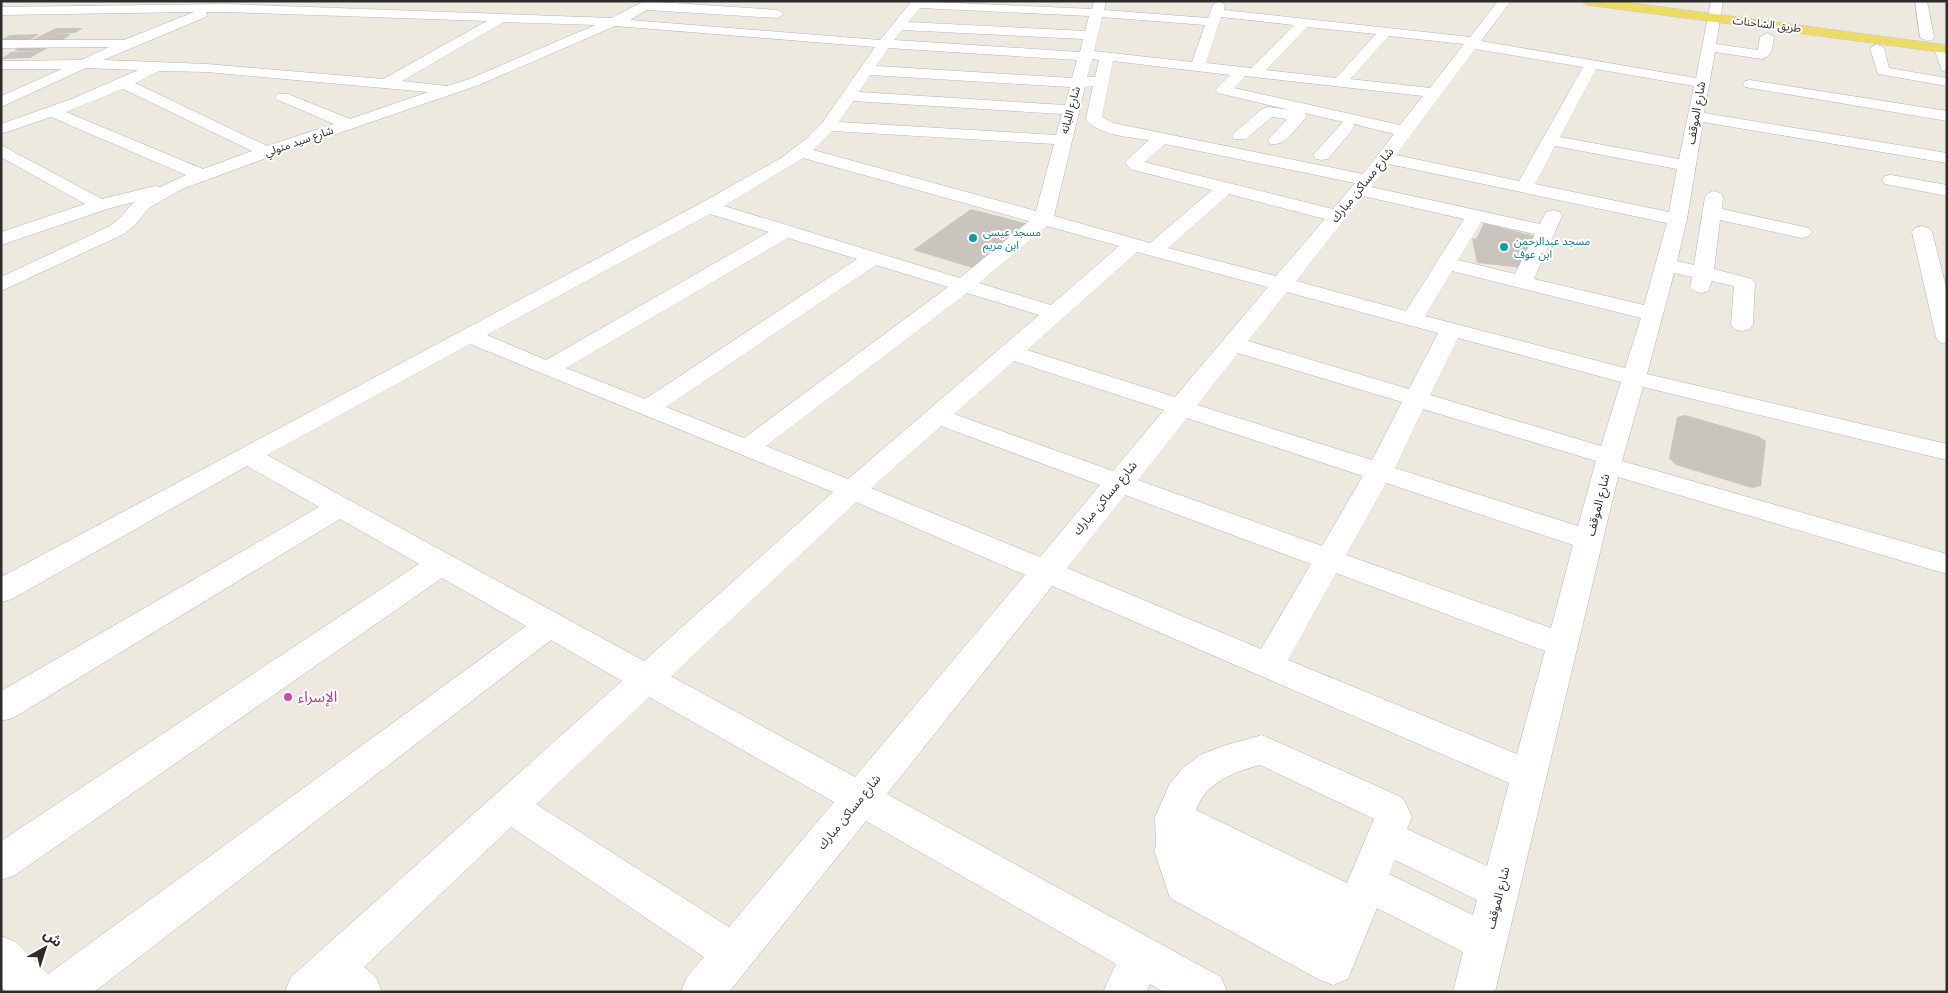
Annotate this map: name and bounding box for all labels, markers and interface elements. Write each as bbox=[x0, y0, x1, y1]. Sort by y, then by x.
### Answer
street label: طريق الشاحنات bbox=[1732, 13, 1802, 35]
street label: شارع الموقف bbox=[1683, 80, 1710, 146]
street label: شارع اللبانه bbox=[1057, 84, 1084, 135]
street label: شارع سيد متولي bbox=[263, 123, 336, 162]
street label: شارع مساكن مبارك bbox=[1327, 144, 1398, 226]
place label: مسجد عيسى ابن مريم bbox=[983, 225, 1041, 254]
marker: مسجد عيسى ابن مريم bbox=[967, 232, 979, 244]
place label: مسجد عبدالرحمن ابن عوف bbox=[1514, 234, 1591, 261]
marker: مسجد عبدالرحمن ابن عوف bbox=[1498, 241, 1510, 253]
street label: شارع مساكن مبارك bbox=[1069, 458, 1141, 539]
street label: شارع الموقف bbox=[1583, 472, 1614, 538]
place label: الإسراء bbox=[298, 687, 337, 707]
marker: الإسراء bbox=[282, 691, 294, 703]
street label: شارع مساكن مبارك bbox=[814, 771, 885, 853]
street label: شارع الموقف bbox=[1483, 865, 1514, 931]
north arrow bbox=[20, 923, 70, 973]
text: ش bbox=[40, 925, 66, 951]

